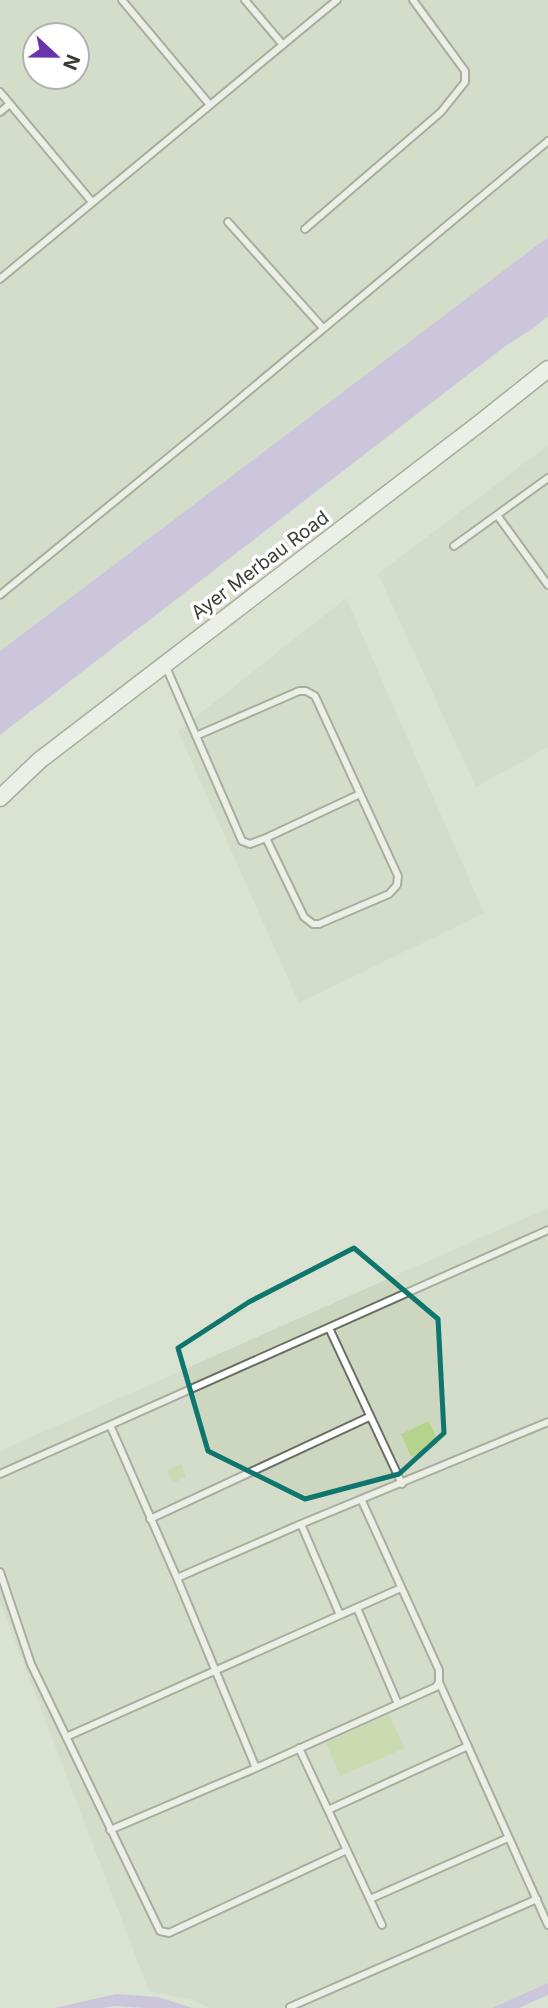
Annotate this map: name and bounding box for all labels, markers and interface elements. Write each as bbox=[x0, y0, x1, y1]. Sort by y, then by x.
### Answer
north arrow bbox=[21, 21, 91, 91]
text: N bbox=[58, 51, 85, 73]
street label: Ayer Merbau Road bbox=[187, 506, 333, 624]

